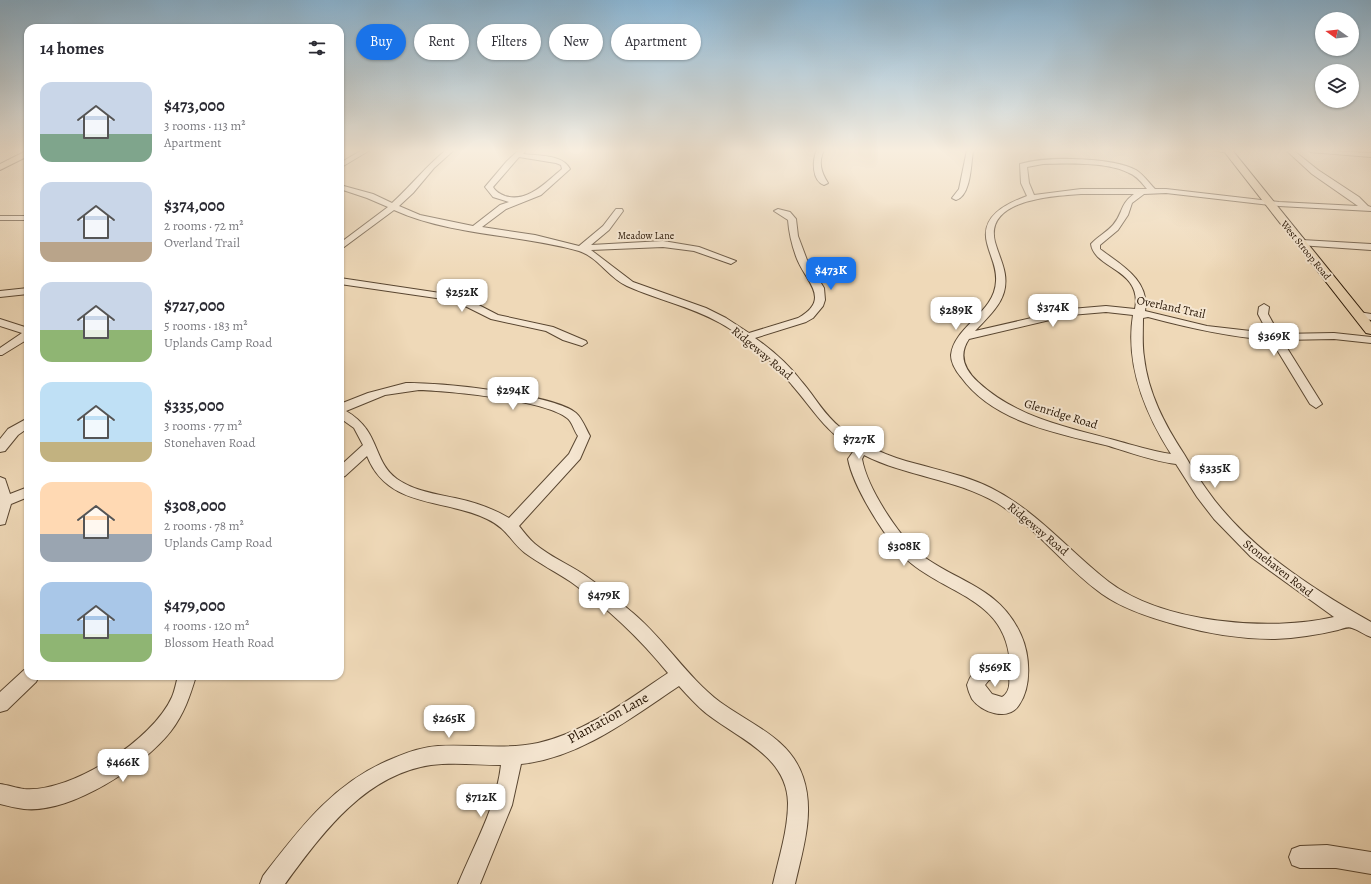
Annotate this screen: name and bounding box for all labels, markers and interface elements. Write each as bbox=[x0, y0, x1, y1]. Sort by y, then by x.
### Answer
north arrow bbox=[1315, 12, 1359, 56]
map controls bbox=[1315, 12, 1359, 108]
chip: Buy bbox=[356, 24, 406, 60]
chip: Rent bbox=[414, 24, 469, 60]
chip: Filters bbox=[477, 24, 541, 60]
chip: New bbox=[549, 24, 603, 60]
chip: Apartment bbox=[611, 24, 701, 60]
text: 14 homes bbox=[40, 37, 104, 60]
icon: filters bbox=[306, 37, 328, 59]
button: layers bbox=[1315, 64, 1359, 108]
text: $473,000 bbox=[164, 94, 225, 117]
icon: home bbox=[72, 98, 120, 146]
text: 3 rooms · 113 m² bbox=[164, 117, 246, 134]
text: Apartment bbox=[164, 134, 222, 151]
text: $374,000 bbox=[164, 194, 225, 217]
icon: home bbox=[72, 198, 120, 246]
text: 2 rooms · 72 m² bbox=[164, 217, 244, 234]
street label: West Stroop Road bbox=[1277, 217, 1334, 283]
street label: Meadow Lane bbox=[618, 229, 675, 242]
text: Overland Trail bbox=[164, 234, 240, 251]
pin: $473K bbox=[803, 257, 859, 291]
text: $473K bbox=[815, 261, 847, 278]
pin: $252K bbox=[434, 279, 490, 313]
text: $252K bbox=[446, 283, 478, 300]
street label: Overland Trail bbox=[1135, 292, 1207, 322]
text: $727,000 bbox=[164, 294, 225, 317]
pin: $374K bbox=[1025, 294, 1081, 328]
pin: $289K bbox=[928, 297, 984, 331]
icon: home bbox=[72, 298, 120, 346]
text: $374K bbox=[1037, 298, 1069, 315]
text: $289K bbox=[939, 301, 973, 318]
text: 5 rooms · 183 m² bbox=[164, 317, 248, 334]
street label: Ridgeway Road bbox=[728, 323, 796, 384]
pin: $369K bbox=[1246, 323, 1302, 357]
text: $369K bbox=[1258, 327, 1290, 344]
text: Uplands Camp Road bbox=[164, 334, 272, 351]
pin: $294K bbox=[485, 377, 541, 411]
text: $294K bbox=[496, 381, 530, 398]
text: $335,000 bbox=[164, 394, 224, 417]
street label: Glenridge Road bbox=[1022, 395, 1100, 433]
icon: home bbox=[72, 398, 120, 446]
text: 3 rooms · 77 m² bbox=[164, 417, 242, 434]
pin: $727K bbox=[831, 426, 887, 460]
text: $727K bbox=[843, 430, 875, 447]
text: Stonehaven Road bbox=[164, 434, 256, 451]
pin: $335K bbox=[1187, 455, 1243, 489]
text: $335K bbox=[1199, 459, 1231, 476]
text: $308,000 bbox=[164, 494, 226, 517]
icon: home bbox=[72, 498, 120, 546]
street label: Ridgeway Road bbox=[1004, 499, 1072, 560]
text: 2 rooms · 78 m² bbox=[164, 517, 244, 534]
pin: $308K bbox=[876, 533, 932, 567]
text: Uplands Camp Road bbox=[164, 534, 272, 551]
street label: Stonehaven Road bbox=[1240, 536, 1317, 601]
text: $308K bbox=[888, 537, 920, 554]
pin: $479K bbox=[576, 582, 632, 616]
text: $479K bbox=[588, 586, 620, 603]
text: $479,000 bbox=[164, 594, 225, 617]
icon: home bbox=[72, 598, 120, 646]
text: 4 rooms · 120 m² bbox=[164, 617, 249, 634]
text: Blossom Heath Road bbox=[164, 634, 274, 651]
pin: $569K bbox=[967, 654, 1023, 688]
text: $569K bbox=[979, 658, 1011, 675]
street label: Plantation Lane bbox=[564, 688, 652, 748]
pin: $265K bbox=[421, 705, 477, 739]
text: $265K bbox=[433, 709, 465, 726]
pin: $466K bbox=[95, 749, 151, 783]
text: $466K bbox=[107, 753, 139, 770]
pin: $712K bbox=[453, 784, 509, 818]
text: $712K bbox=[465, 788, 497, 805]

